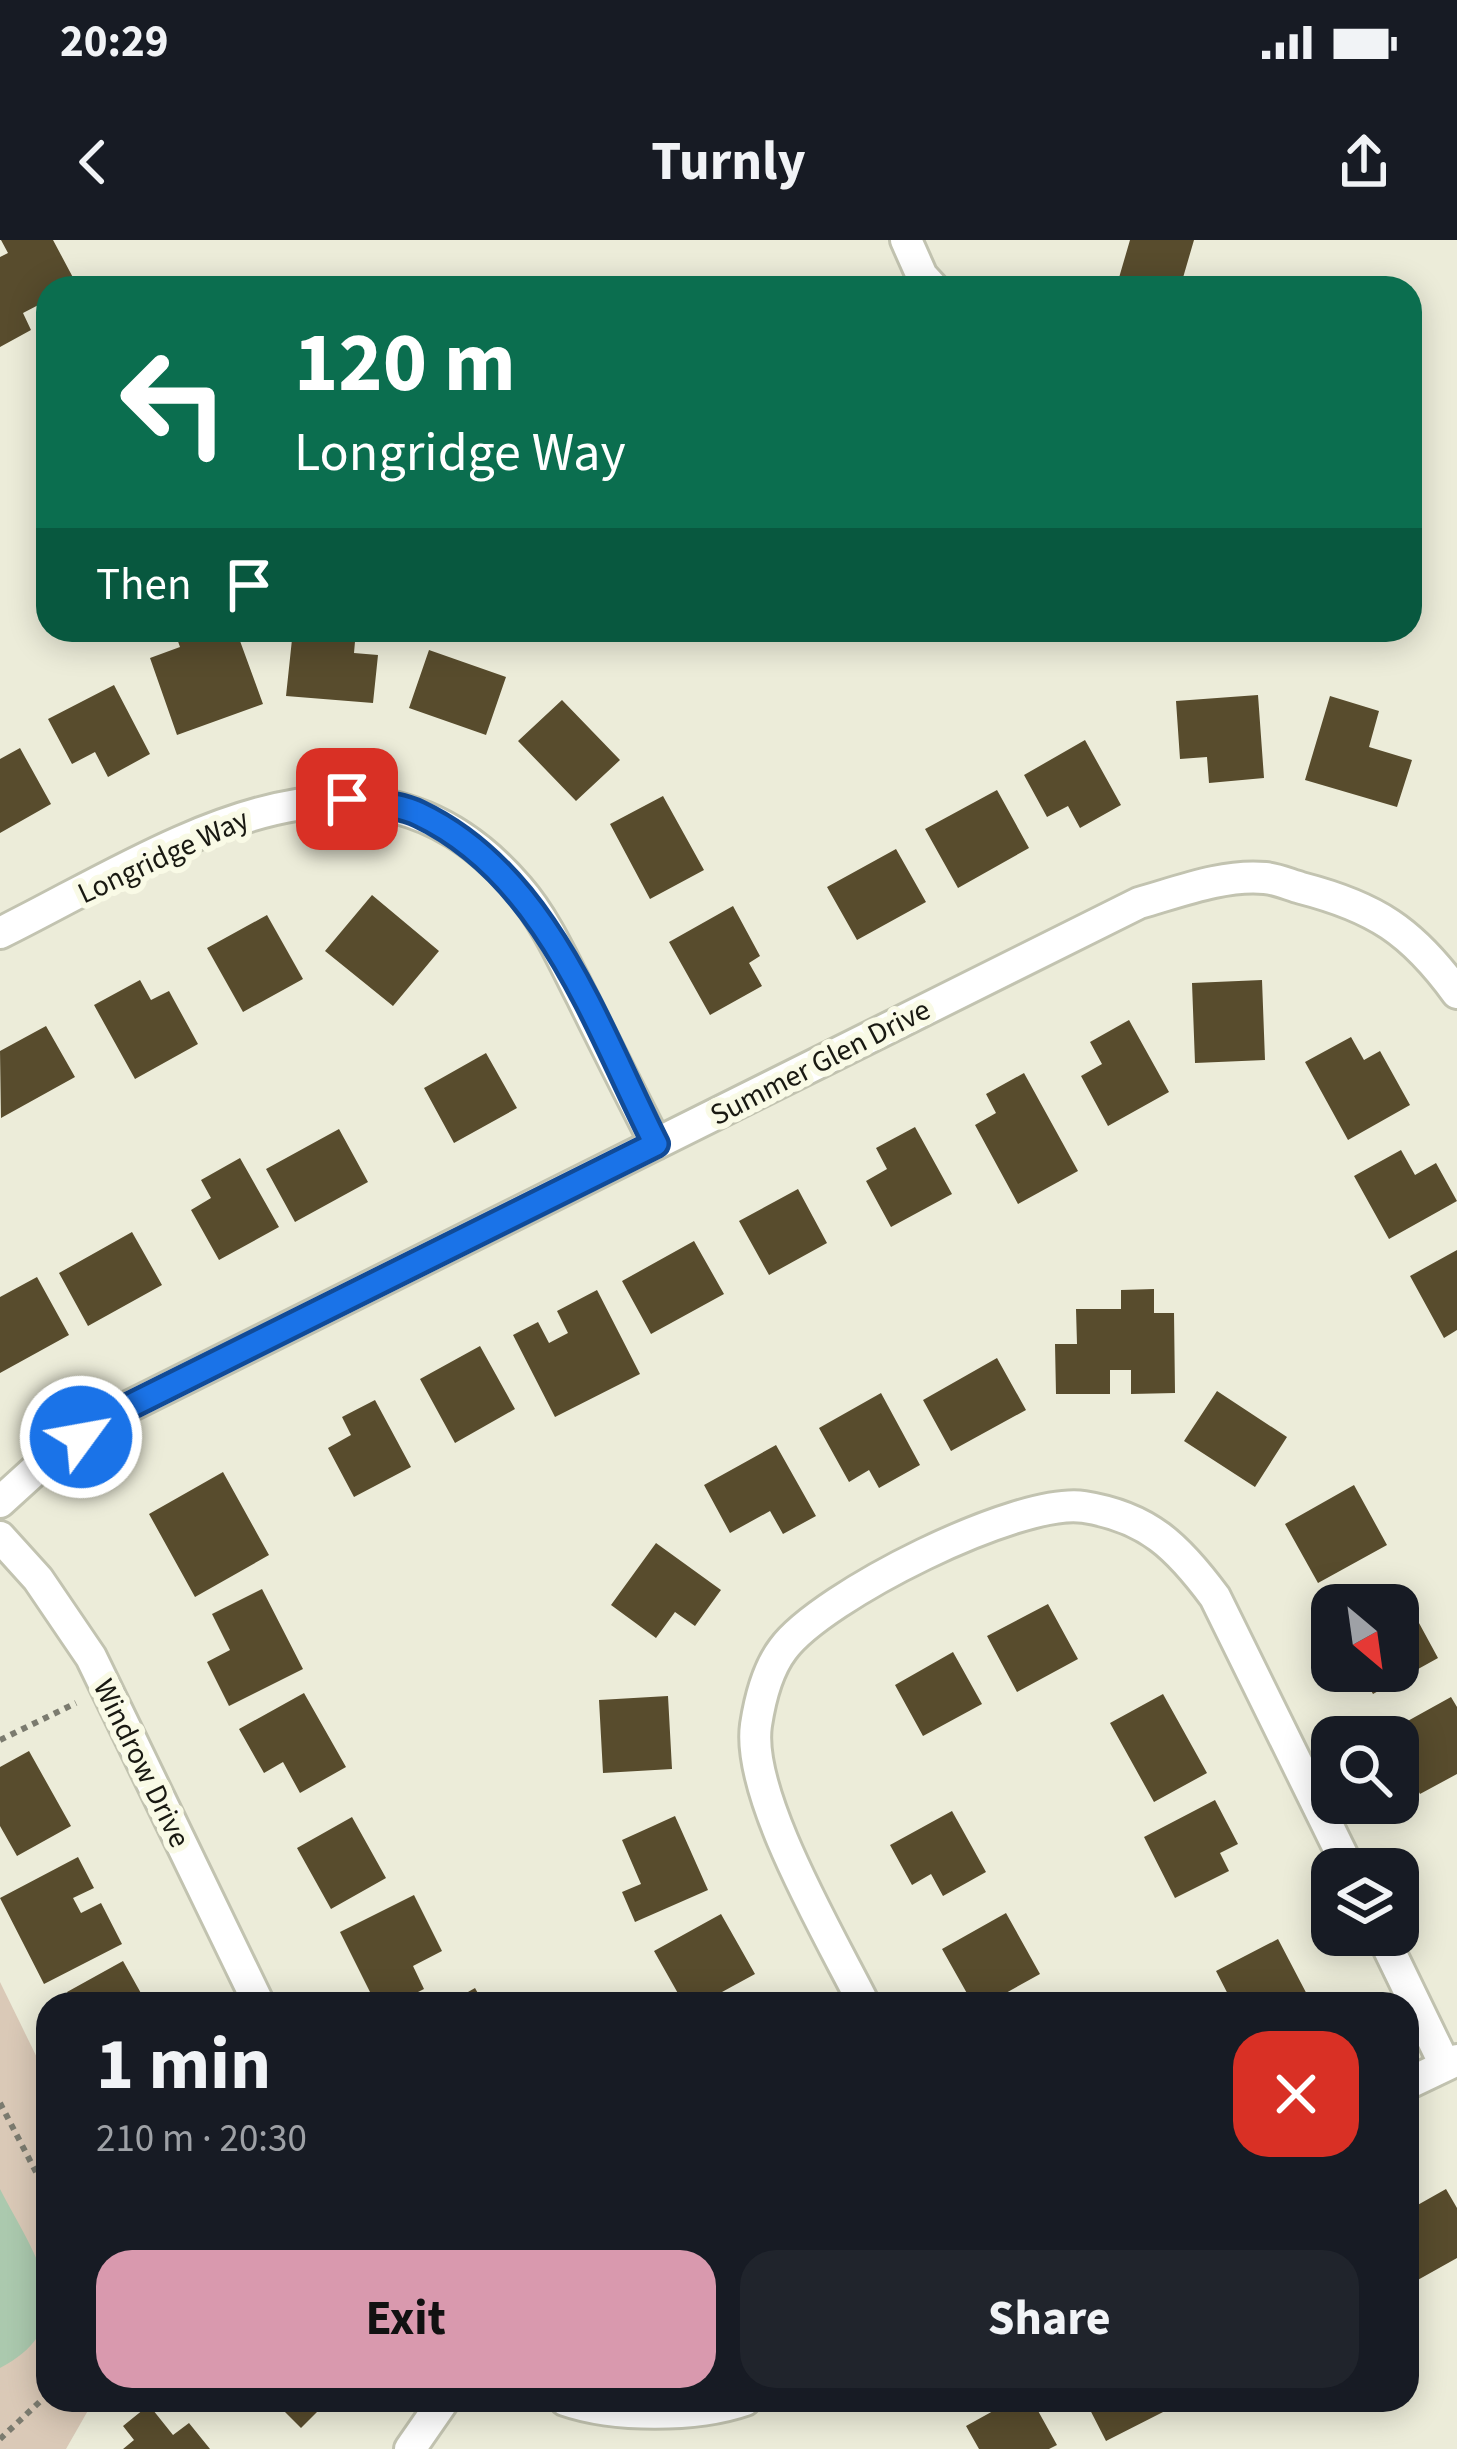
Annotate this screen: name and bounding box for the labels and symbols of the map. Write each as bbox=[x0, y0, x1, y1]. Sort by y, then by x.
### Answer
pin bbox=[296, 748, 398, 850]
street label: Longridge Way bbox=[71, 798, 256, 915]
street label: Summer Glen Drive bbox=[703, 988, 938, 1136]
position arrow bbox=[18, 1374, 144, 1500]
north arrow bbox=[1311, 1584, 1419, 1692]
street label: Windrow Drive bbox=[82, 1672, 201, 1855]

